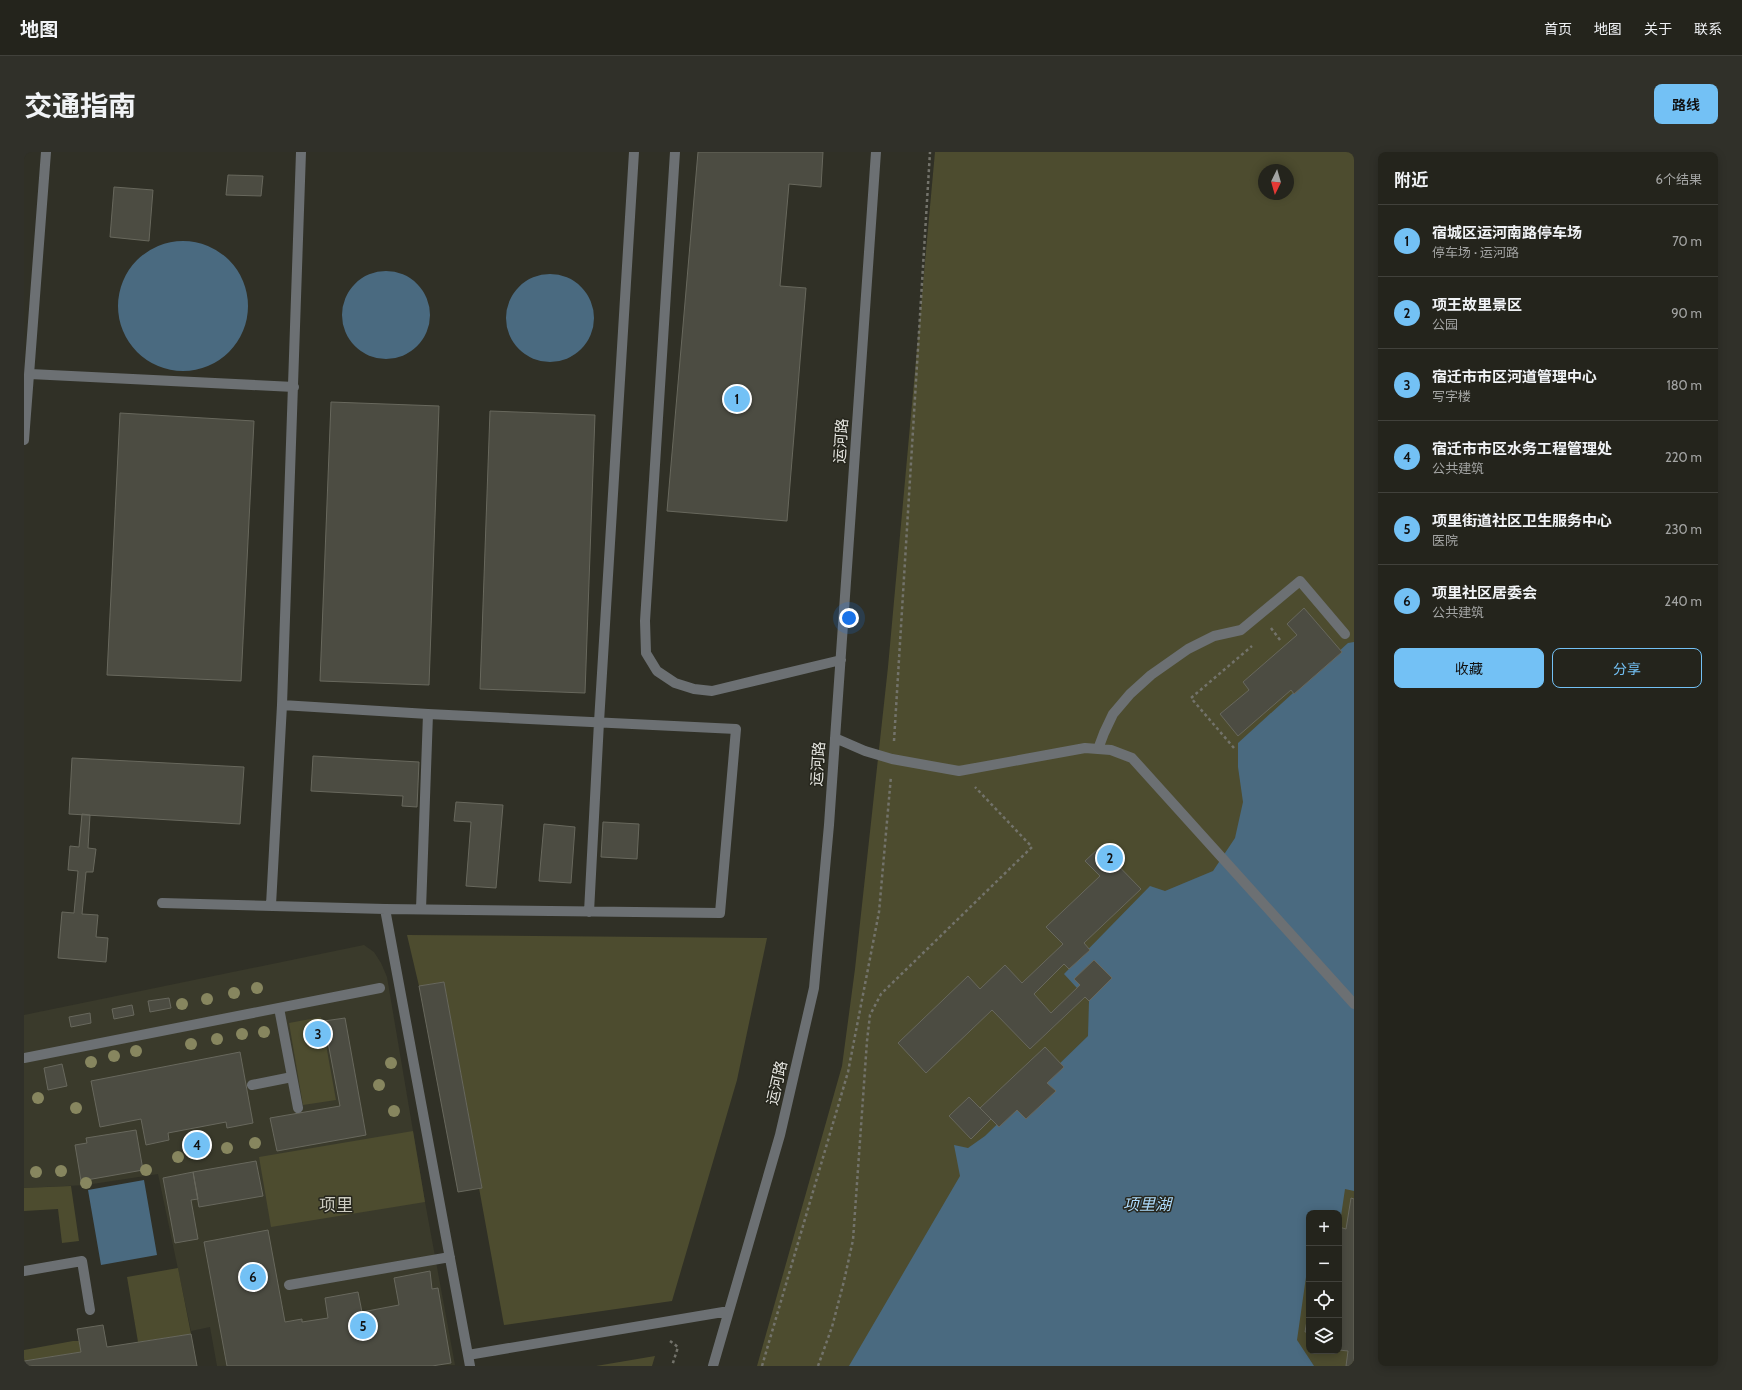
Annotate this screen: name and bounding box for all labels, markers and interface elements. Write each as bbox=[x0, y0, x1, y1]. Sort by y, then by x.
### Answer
text: 地图 bbox=[20, 18, 58, 41]
text: 首页 bbox=[1544, 20, 1572, 38]
text: 地图 bbox=[1594, 20, 1622, 38]
text: 关于 bbox=[1644, 20, 1672, 38]
text: 联系 bbox=[1694, 20, 1722, 38]
button: 路线 bbox=[1654, 84, 1718, 124]
text: 交通指南 bbox=[24, 89, 136, 123]
north arrow bbox=[1258, 164, 1294, 200]
text: 附近 bbox=[1394, 170, 1428, 190]
text: 6个结果 bbox=[1656, 171, 1702, 187]
text: 宿城区运河南路停车场 bbox=[1432, 224, 1582, 242]
text: 1 bbox=[1405, 233, 1409, 249]
text: 70 m bbox=[1672, 233, 1702, 249]
text: 停车场 · 运河路 bbox=[1432, 244, 1519, 260]
text: 项王故里景区 bbox=[1432, 296, 1522, 314]
text: 2 bbox=[1404, 305, 1410, 321]
text: 90 m bbox=[1671, 305, 1702, 321]
text: 公园 bbox=[1432, 316, 1458, 332]
text: 宿迁市市区河道管理中心 bbox=[1432, 368, 1597, 386]
text: 3 bbox=[1403, 377, 1411, 393]
text: 180 m bbox=[1666, 377, 1702, 393]
pin: 1 bbox=[724, 384, 750, 414]
text: 写字楼 bbox=[1432, 388, 1471, 404]
street label: 运河路 bbox=[830, 418, 852, 464]
text: 宿迁市市区水务工程管理处 bbox=[1432, 440, 1612, 458]
text: 4 bbox=[1403, 449, 1411, 465]
text: 220 m bbox=[1665, 449, 1702, 465]
text: 公共建筑 bbox=[1432, 460, 1484, 476]
text: 项里街道社区卫生服务中心 bbox=[1432, 512, 1612, 530]
text: 5 bbox=[1404, 521, 1410, 537]
text: 230 m bbox=[1665, 521, 1702, 537]
text: 医院 bbox=[1432, 532, 1458, 548]
text: 项里社区居委会 bbox=[1432, 584, 1537, 602]
text: 6 bbox=[1403, 593, 1411, 609]
text: 240 m bbox=[1664, 593, 1702, 609]
text: 公共建筑 bbox=[1432, 604, 1484, 620]
your location bbox=[839, 608, 859, 628]
button: 收藏 bbox=[1394, 648, 1544, 688]
button: 分享 bbox=[1552, 648, 1702, 688]
street label: 运河路 bbox=[807, 741, 829, 787]
pin: 2 bbox=[1097, 843, 1123, 873]
pin: 3 bbox=[305, 1019, 331, 1049]
street label: 运河路 bbox=[763, 1059, 791, 1107]
pin: 4 bbox=[184, 1130, 210, 1160]
district label: 项里 bbox=[319, 1195, 353, 1215]
water label: 项里湖 bbox=[1123, 1195, 1174, 1214]
map controls bbox=[1306, 1210, 1342, 1354]
button: + bbox=[1306, 1210, 1342, 1246]
button: − bbox=[1306, 1246, 1342, 1282]
pin: 6 bbox=[240, 1262, 266, 1292]
button: locate bbox=[1306, 1282, 1342, 1318]
pin: 5 bbox=[350, 1311, 376, 1341]
button: layers bbox=[1306, 1318, 1342, 1354]

